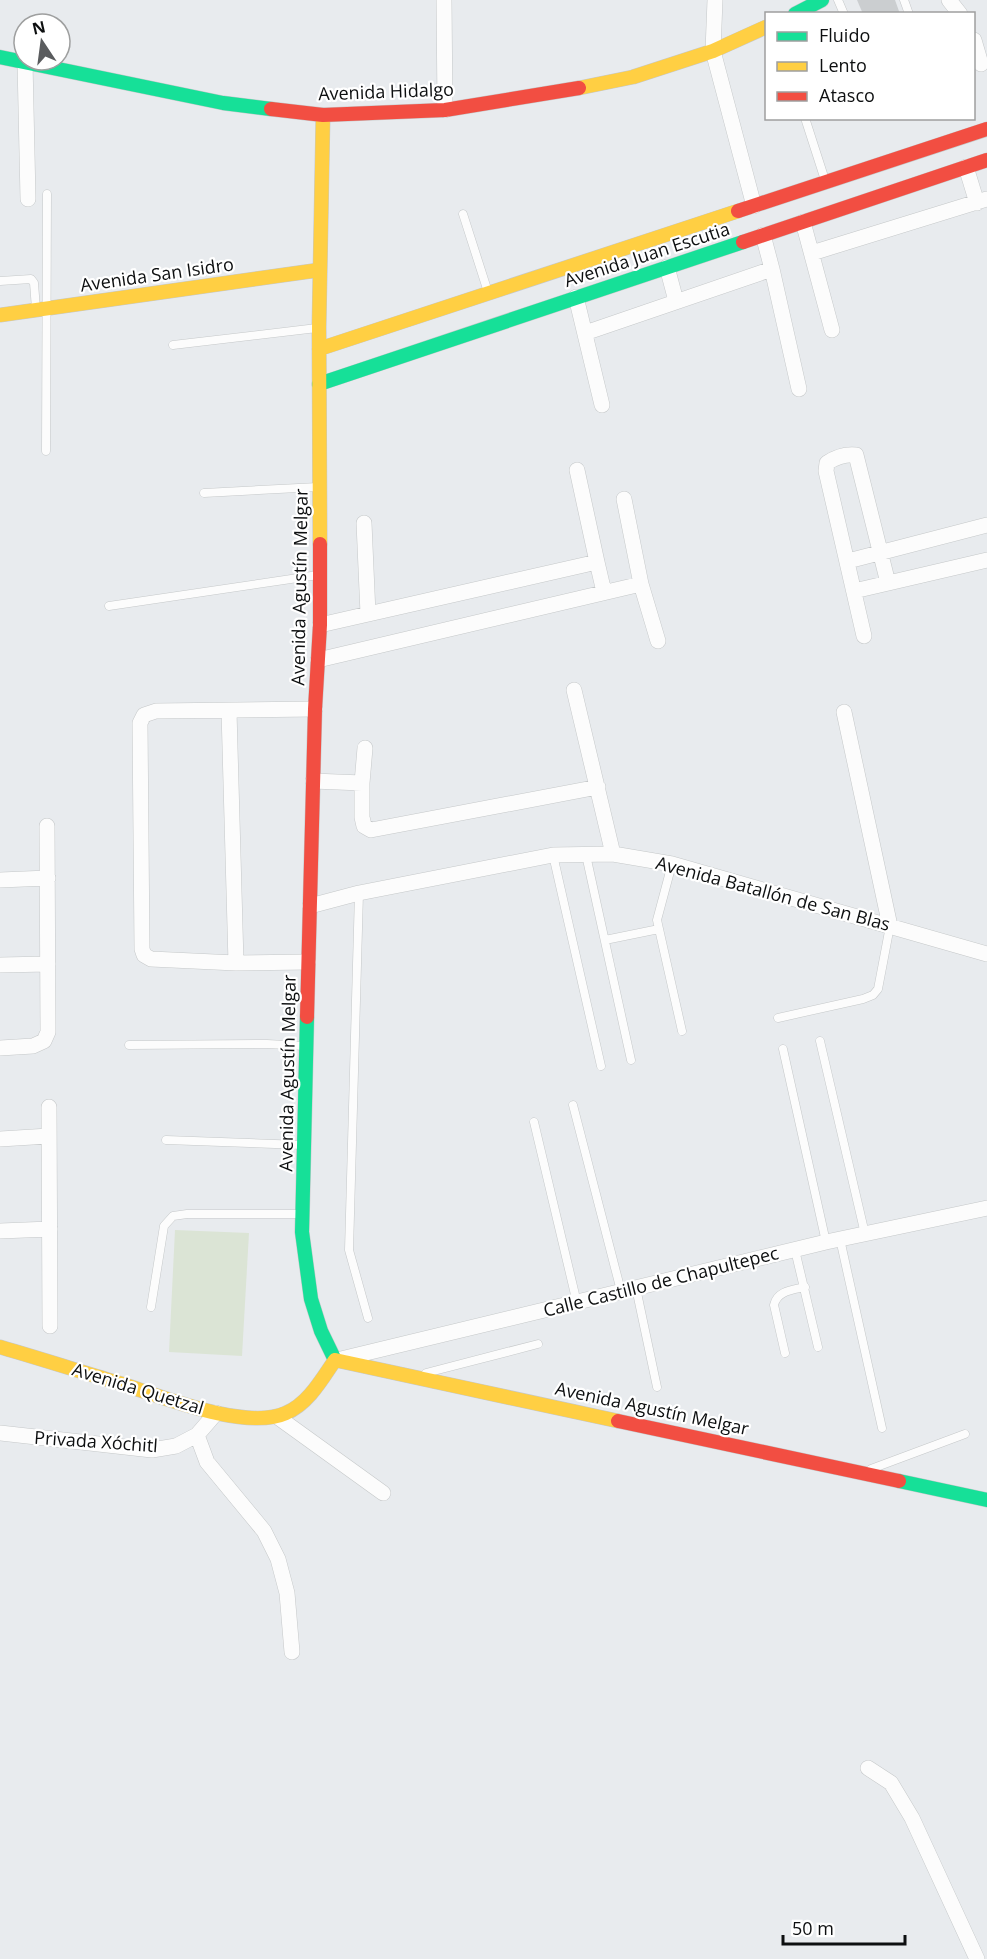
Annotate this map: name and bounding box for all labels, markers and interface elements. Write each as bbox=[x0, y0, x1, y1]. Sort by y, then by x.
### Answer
north arrow bbox=[12, 12, 72, 72]
legend bbox=[765, 12, 975, 120]
text: N bbox=[30, 15, 47, 40]
text: Fluido bbox=[819, 23, 870, 47]
text: Lento bbox=[819, 53, 867, 77]
street label: Avenida Hidalgo bbox=[318, 77, 454, 105]
text: Atasco bbox=[819, 83, 875, 107]
street label: Avenida Juan Escutia bbox=[561, 216, 732, 292]
street label: Avenida San Isidro bbox=[79, 251, 235, 297]
street label: Avenida Agustín Melgar bbox=[285, 488, 313, 686]
street label: Avenida Batallón de San Blas bbox=[653, 850, 893, 936]
street label: Avenida Agustín Melgar bbox=[273, 974, 301, 1172]
street label: Calle Castillo de Chapultepec bbox=[541, 1240, 781, 1322]
street label: Avenida Quetzal bbox=[70, 1357, 207, 1419]
street label: Avenida Agustín Melgar bbox=[553, 1376, 752, 1440]
street label: Privada Xóchitl bbox=[33, 1425, 159, 1457]
scale bar bbox=[783, 1908, 904, 1946]
text: 50 m bbox=[792, 1916, 834, 1940]

